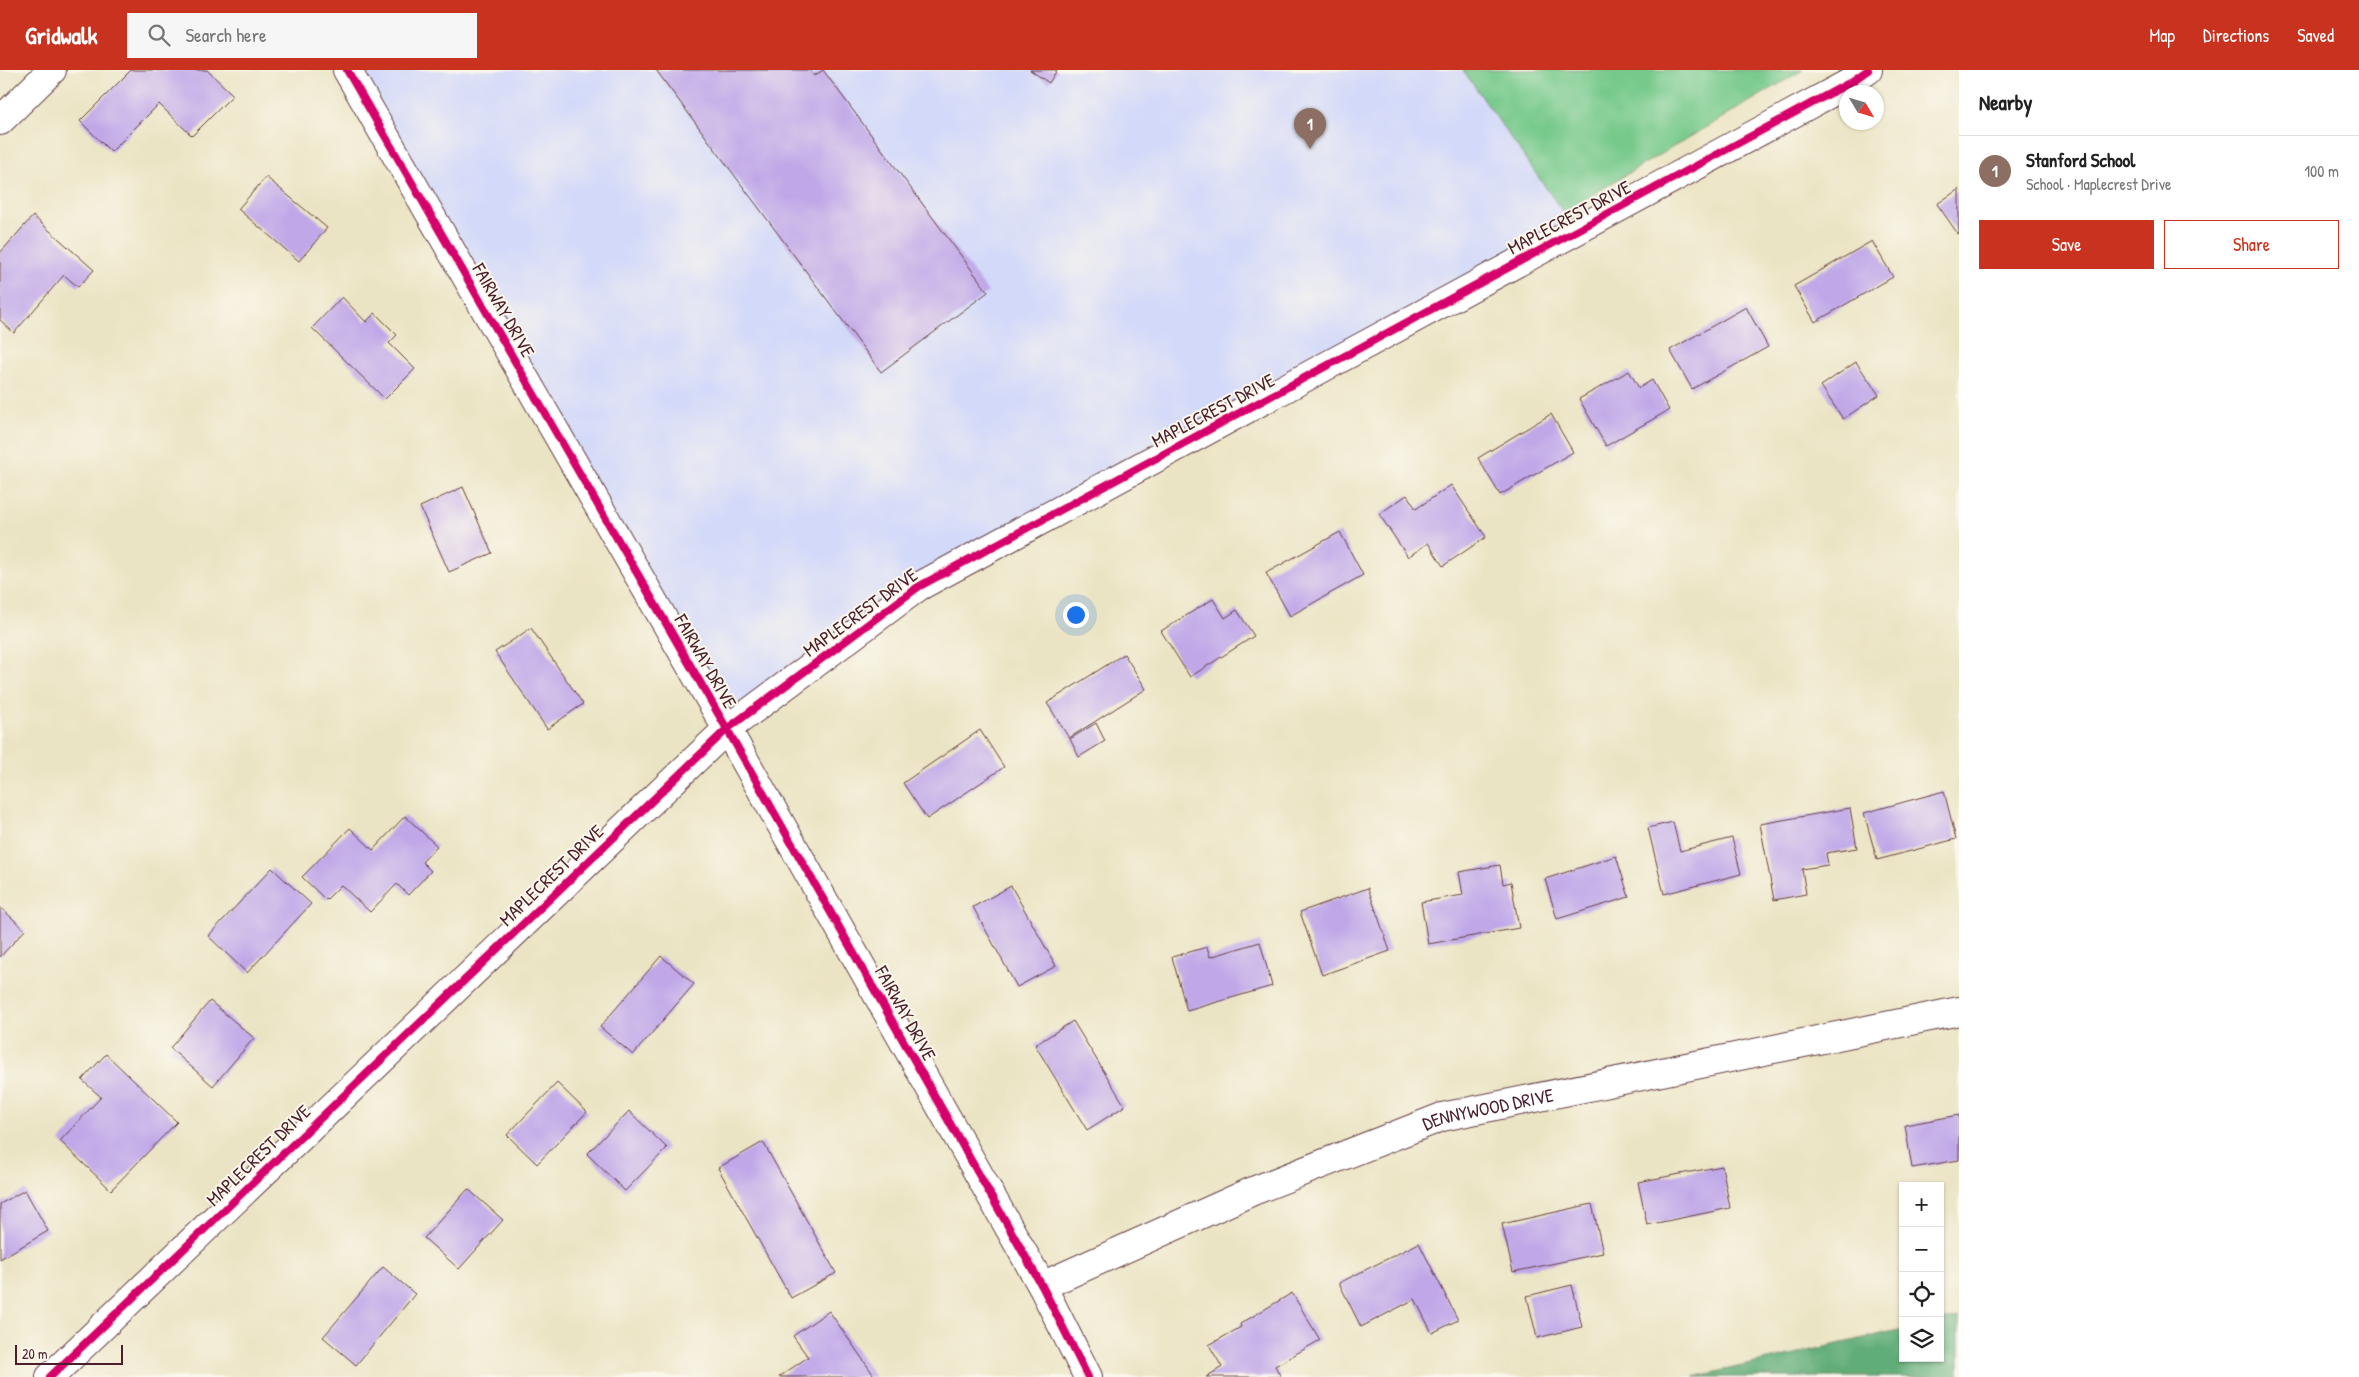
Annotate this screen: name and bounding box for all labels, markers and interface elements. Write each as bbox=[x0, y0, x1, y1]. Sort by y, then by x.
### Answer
search box bbox=[127, 13, 477, 58]
text: Gridwalk bbox=[25, 19, 97, 51]
icon: search bbox=[145, 21, 173, 49]
text: Search here bbox=[185, 22, 267, 48]
text: Map bbox=[2150, 23, 2175, 48]
text: Directions bbox=[2203, 23, 2269, 48]
text: Saved bbox=[2297, 23, 2334, 48]
north arrow bbox=[1839, 85, 1884, 130]
text: Nearby bbox=[1979, 88, 2032, 117]
pin: 1 bbox=[1294, 108, 1326, 149]
text: Stanford School bbox=[2026, 147, 2135, 173]
text: 1 bbox=[1992, 160, 1998, 182]
text: 100 m bbox=[2304, 160, 2339, 182]
street label: MAPLECREST DRIVE bbox=[1503, 173, 1636, 260]
text: School · Maplecrest Drive bbox=[2026, 173, 2171, 195]
button: Save bbox=[1979, 220, 2154, 269]
button: Share bbox=[2164, 220, 2339, 269]
street label: FAIRWAY DRIVE bbox=[466, 257, 542, 362]
street label: MAPLECREST DRIVE bbox=[1147, 366, 1280, 453]
street label: MAPLECREST DRIVE bbox=[797, 561, 923, 662]
your location bbox=[1063, 602, 1089, 628]
street label: FAIRWAY DRIVE bbox=[668, 608, 744, 713]
street label: MAPLECREST DRIVE bbox=[493, 818, 609, 932]
street label: FAIRWAY DRIVE bbox=[869, 960, 943, 1065]
street label: DENNYWOOD DRIVE bbox=[1418, 1081, 1556, 1136]
street label: MAPLECREST DRIVE bbox=[200, 1098, 316, 1212]
map controls bbox=[1899, 1182, 1944, 1362]
button: + bbox=[1899, 1182, 1944, 1227]
button: − bbox=[1899, 1227, 1944, 1272]
button: locate bbox=[1899, 1272, 1944, 1317]
button: layers bbox=[1899, 1317, 1944, 1362]
scale bar bbox=[15, 1342, 122, 1365]
text: 20 m bbox=[22, 1344, 48, 1363]

